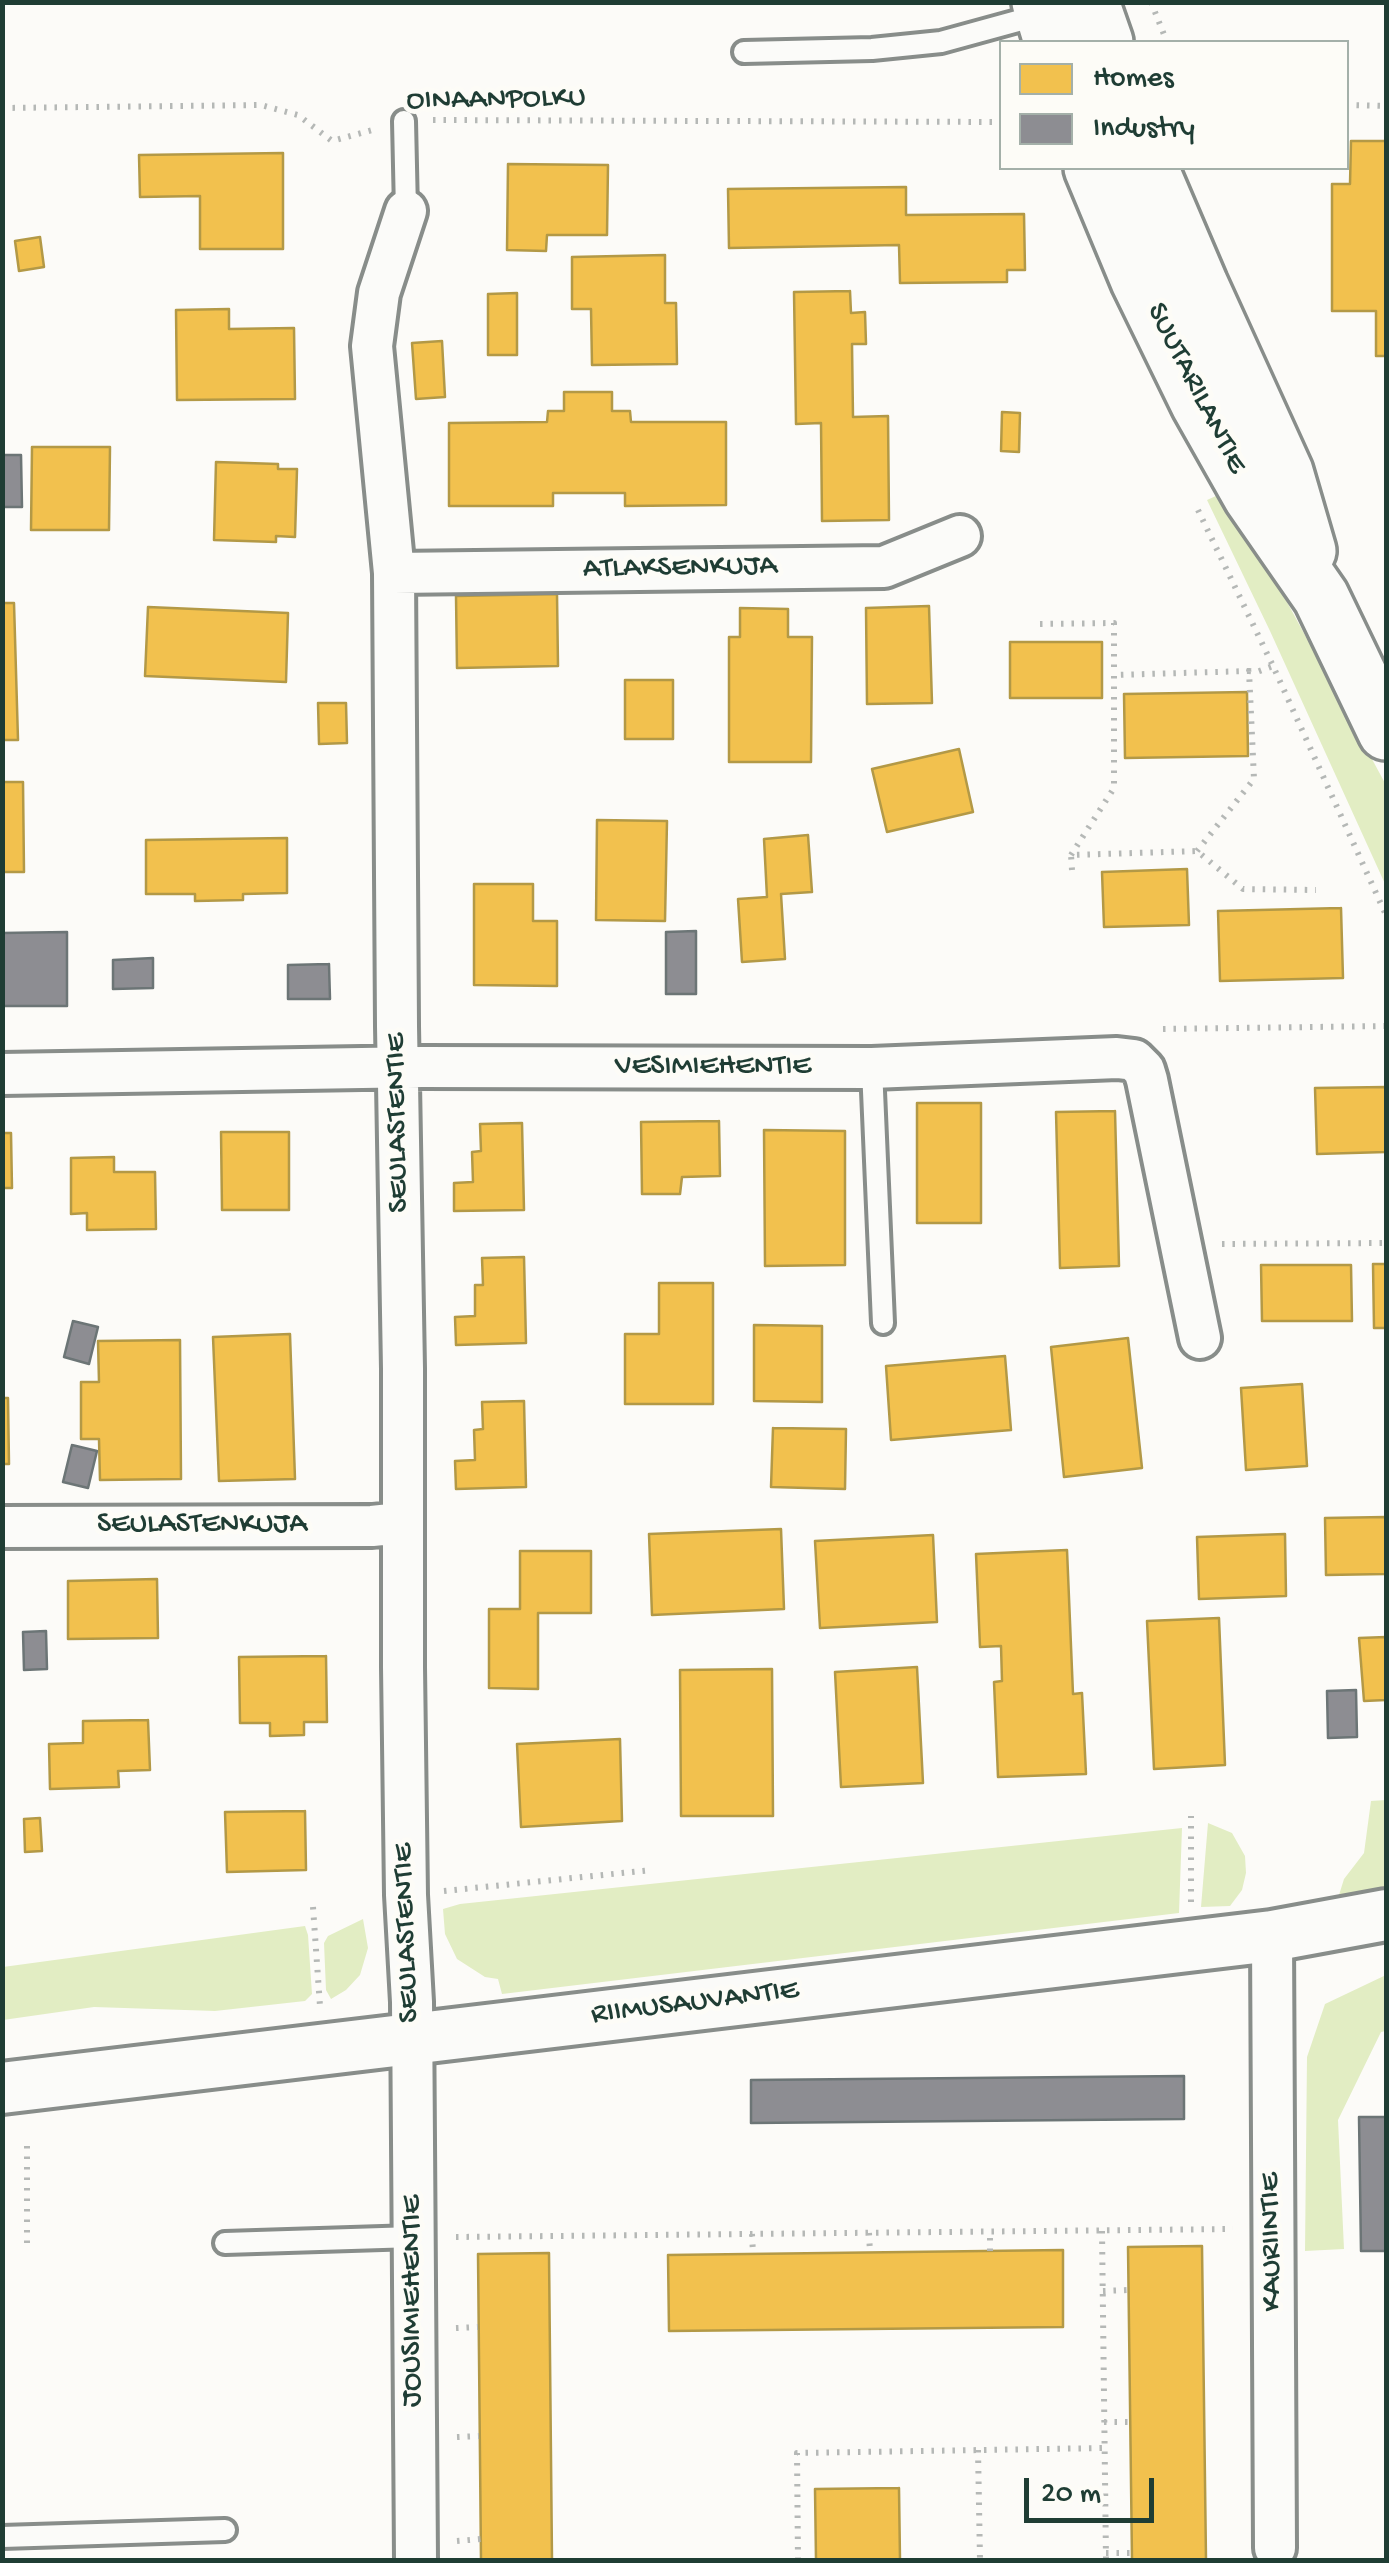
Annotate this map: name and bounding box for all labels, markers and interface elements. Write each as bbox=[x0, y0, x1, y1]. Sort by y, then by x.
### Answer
legend bbox=[999, 40, 1349, 170]
text: Homes bbox=[1093, 62, 1174, 97]
street label: OINAANPOLKU bbox=[406, 81, 586, 121]
text: Industry bbox=[1093, 112, 1195, 147]
street label: SUUTARILANTIE bbox=[1137, 298, 1253, 480]
street label: ATLAKSENKUJA bbox=[583, 549, 777, 589]
street label: SEULASTENTIE bbox=[379, 1033, 419, 1213]
street label: VESIMIEHENTIE bbox=[615, 1050, 811, 1086]
street label: SEULASTENKUJA bbox=[97, 1508, 307, 1544]
street label: SEULASTENTIE bbox=[387, 1843, 429, 2023]
street label: RIIMUSAUVANTIE bbox=[589, 1973, 801, 2035]
street label: KAURIINTIE bbox=[1254, 2172, 1292, 2312]
street label: JOUSIMIEHENTIE bbox=[396, 2195, 432, 2407]
scale bar bbox=[1029, 2458, 1159, 2520]
text: 20 m bbox=[1041, 2478, 1101, 2513]

